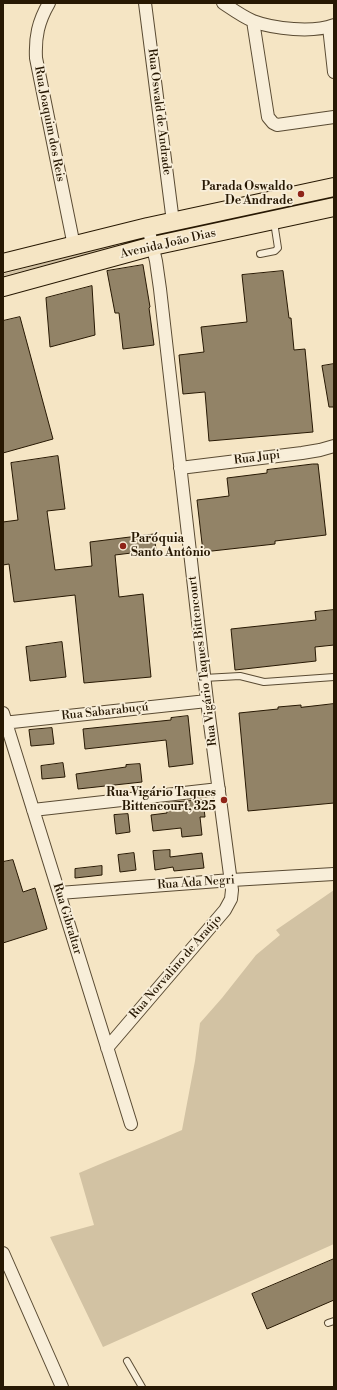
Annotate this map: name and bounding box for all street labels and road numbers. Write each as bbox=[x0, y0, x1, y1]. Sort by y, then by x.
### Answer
street label: Rua Oswald de Andrade bbox=[144, 48, 174, 176]
street label: Rua Joaquim dos Reis bbox=[31, 65, 67, 183]
street label: Avenida João Dias bbox=[119, 226, 217, 262]
street label: Rua Jupi bbox=[233, 448, 281, 468]
street label: Rua Vigário Taques Bittencourt bbox=[185, 575, 221, 747]
street label: Rua Sabarabuçú bbox=[61, 700, 149, 724]
street label: Rua Ada Negri bbox=[157, 873, 235, 893]
street label: Rua Gibraltar bbox=[49, 882, 85, 956]
street label: Rua Norvalino de Araújo bbox=[127, 912, 225, 1022]

